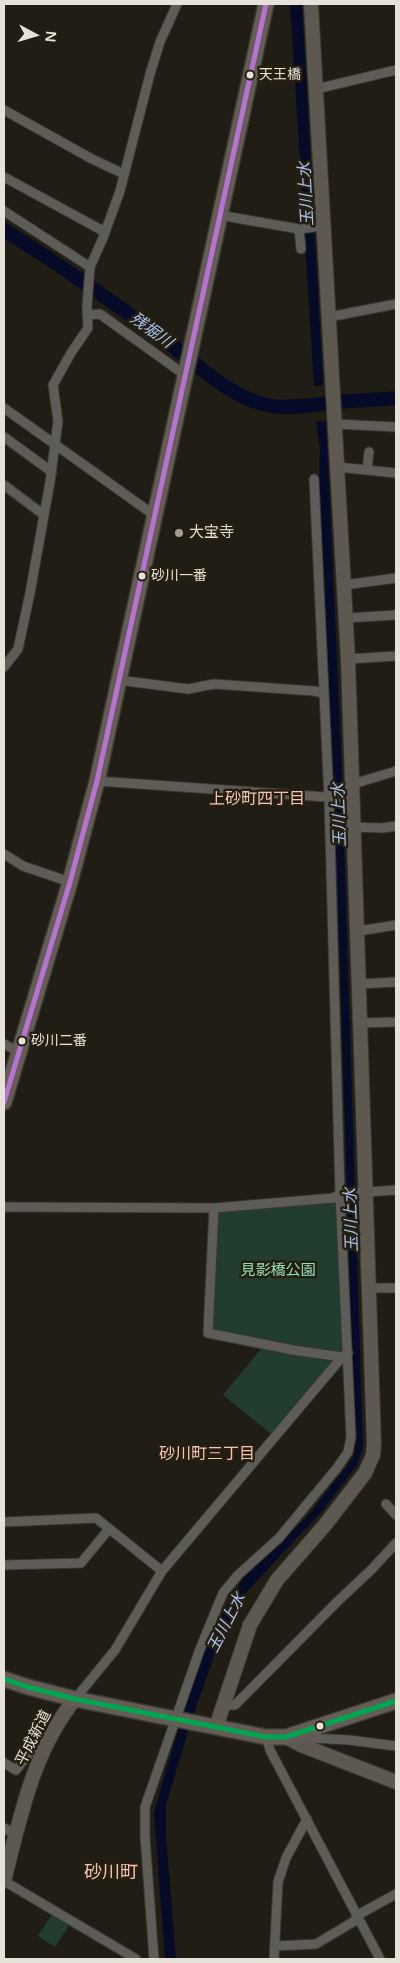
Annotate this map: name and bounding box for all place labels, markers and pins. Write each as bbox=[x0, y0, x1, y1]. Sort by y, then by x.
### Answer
place label: 天王橋 bbox=[259, 67, 301, 83]
marker: 天王橋 bbox=[245, 70, 255, 80]
place label: 大宝寺 bbox=[189, 524, 234, 542]
marker: 大宝寺 bbox=[173, 527, 185, 539]
place label: 砂川一番 bbox=[151, 568, 207, 584]
marker: 砂川一番 bbox=[137, 571, 147, 581]
place label: 砂川二番 bbox=[31, 1033, 87, 1049]
marker: 砂川二番 bbox=[17, 1036, 27, 1046]
unlabelled marker bbox=[315, 1721, 325, 1731]

